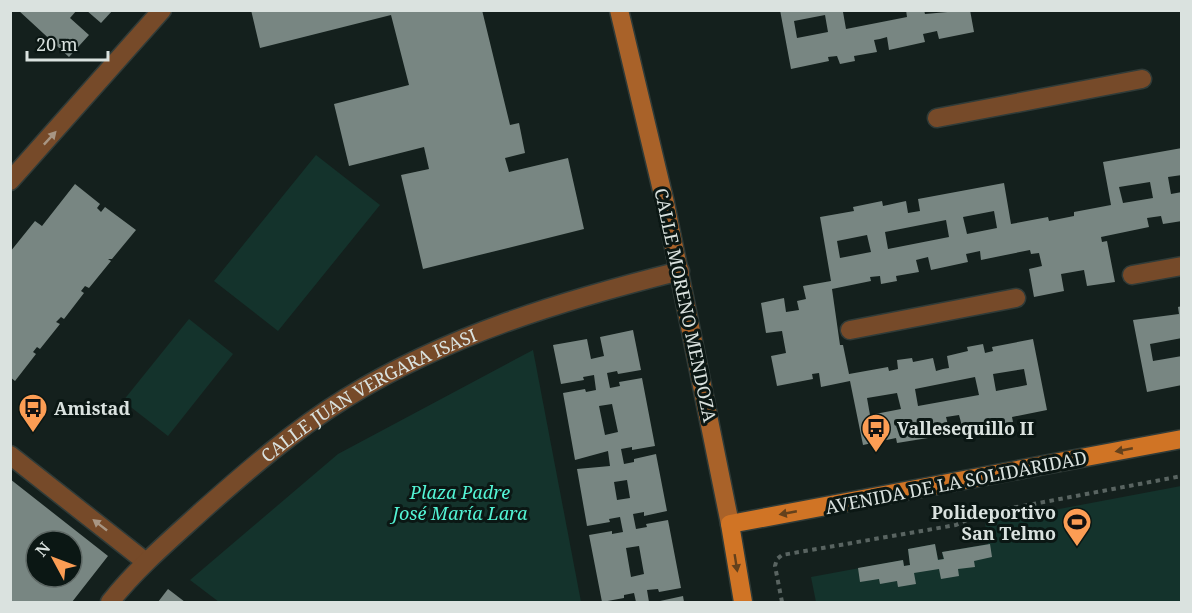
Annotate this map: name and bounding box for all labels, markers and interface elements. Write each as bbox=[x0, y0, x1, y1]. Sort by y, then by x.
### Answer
scale bar bbox=[27, 24, 108, 62]
text: 20 m bbox=[36, 32, 78, 56]
one-way arrow bbox=[43, 131, 56, 146]
street label: CALLE MORENO MENDOZA bbox=[649, 186, 723, 425]
street label: CALLE JUAN VERGARA ISASI bbox=[256, 323, 480, 467]
bus stop icon: Amistad bbox=[17, 392, 49, 434]
place label: Amistad bbox=[54, 396, 130, 420]
bus stop icon: Vallesequillo II bbox=[860, 412, 892, 454]
place label: Vallesequillo II bbox=[897, 416, 1034, 440]
street label: AVENIDA DE LA SOLIDARIDAD bbox=[823, 445, 1089, 519]
one-way arrow bbox=[1114, 446, 1133, 455]
park label: Plaza Padre José María Lara bbox=[389, 480, 528, 525]
place label: Polideportivo San Telmo bbox=[931, 500, 1056, 545]
sports icon: Polideportivo San Telmo bbox=[1061, 506, 1093, 548]
one-way arrow bbox=[778, 509, 797, 518]
one-way arrow bbox=[92, 519, 108, 532]
north arrow bbox=[24, 529, 84, 589]
text: N bbox=[30, 537, 55, 561]
one-way arrow bbox=[732, 554, 741, 573]

